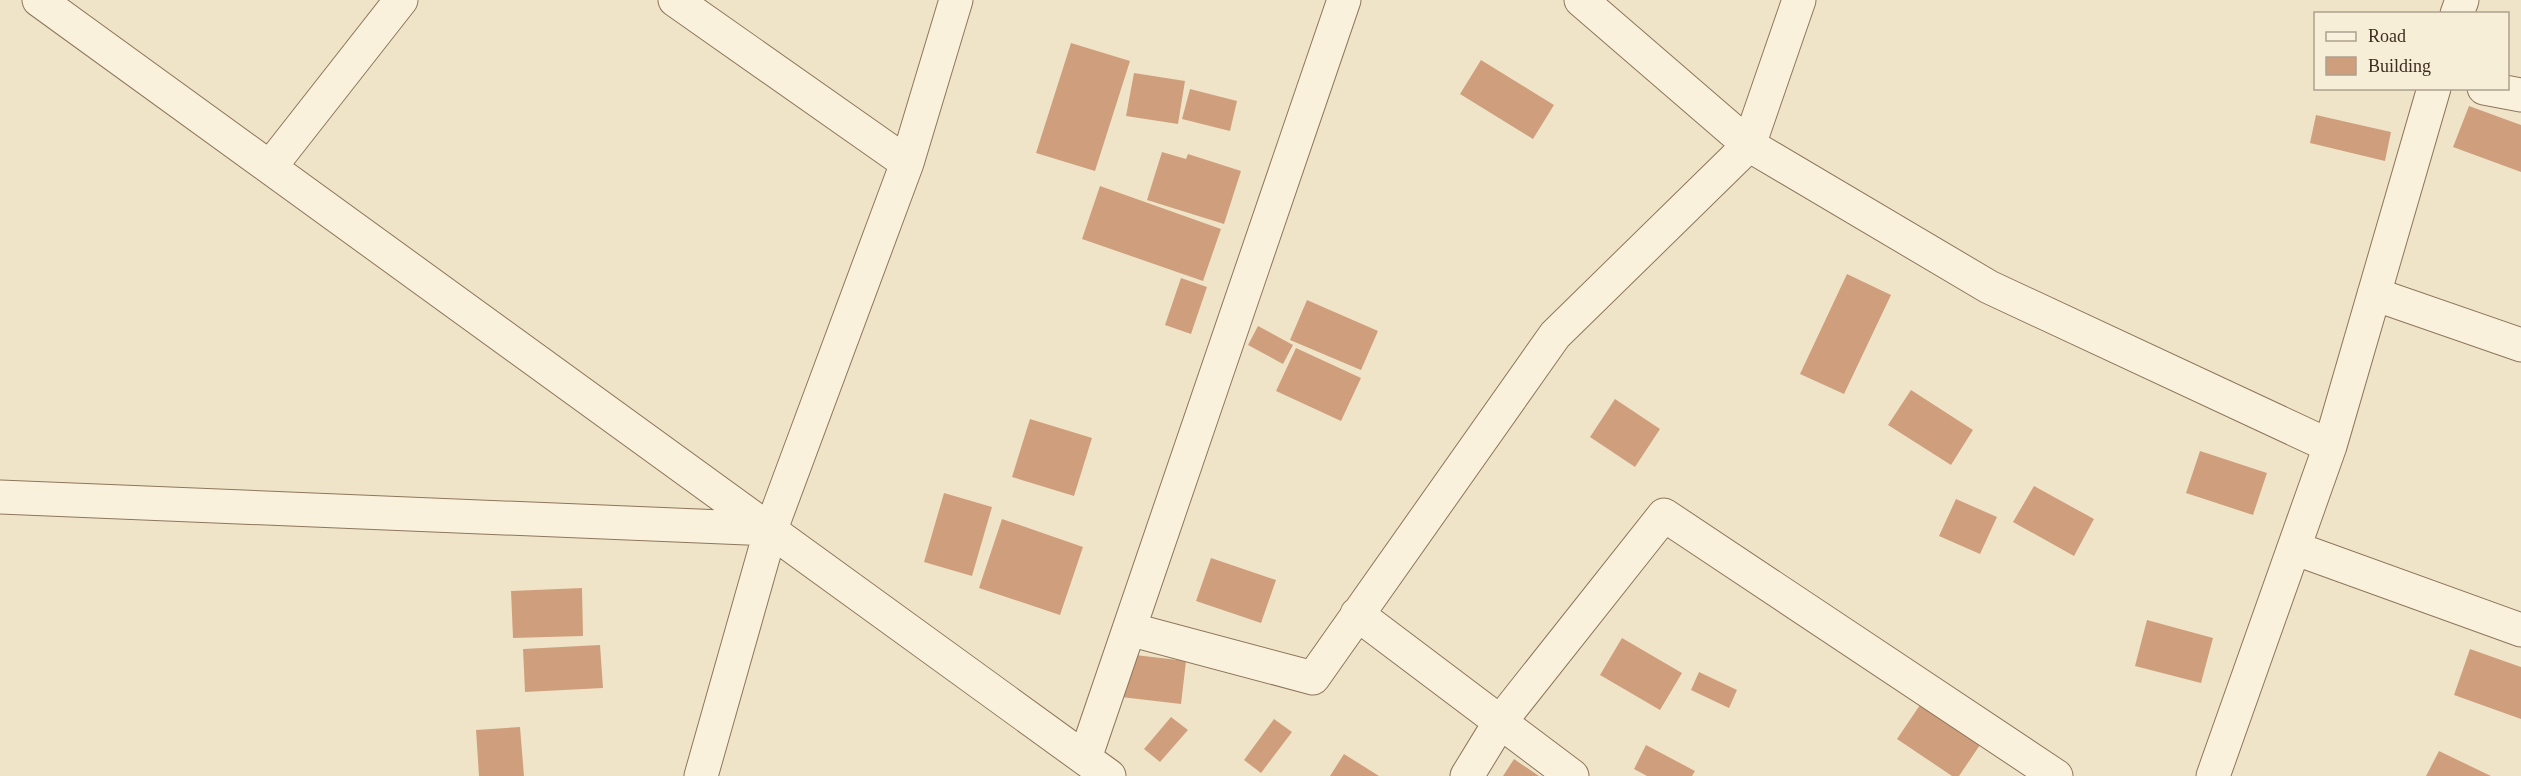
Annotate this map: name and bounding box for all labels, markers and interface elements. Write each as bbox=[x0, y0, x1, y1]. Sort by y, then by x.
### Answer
legend bbox=[2314, 12, 2509, 90]
text: Road bbox=[2368, 26, 2406, 46]
text: Building bbox=[2368, 56, 2431, 76]

